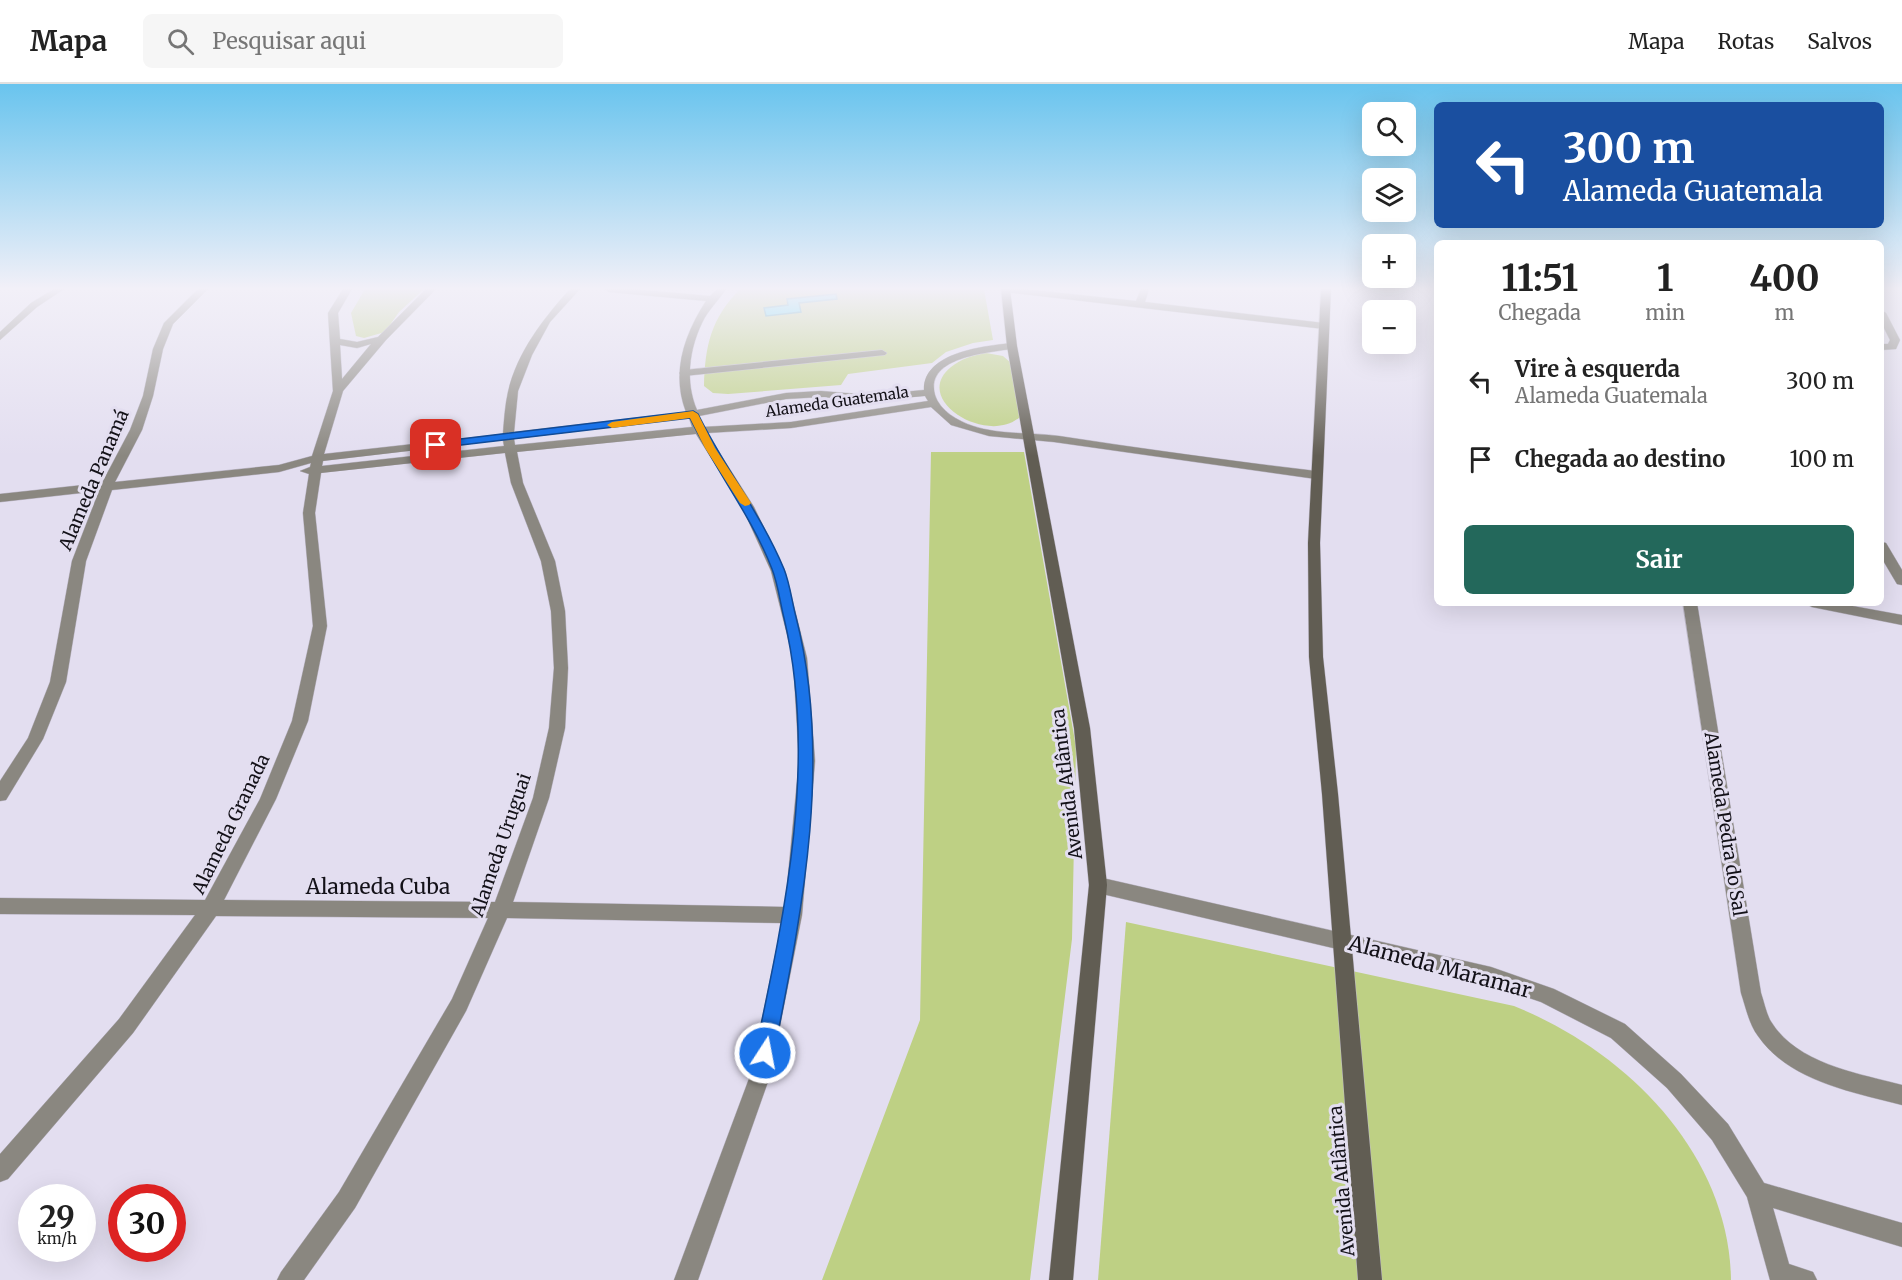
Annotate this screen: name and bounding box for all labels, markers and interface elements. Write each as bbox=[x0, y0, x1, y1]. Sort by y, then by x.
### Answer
search box bbox=[143, 14, 563, 68]
text: Mapa bbox=[30, 23, 107, 59]
icon: search bbox=[164, 25, 197, 58]
text: Pesquisar aqui bbox=[212, 27, 366, 55]
text: Mapa bbox=[1628, 28, 1685, 55]
text: Rotas bbox=[1718, 28, 1774, 55]
text: Salvos bbox=[1807, 28, 1872, 55]
map controls bbox=[1362, 102, 1416, 354]
button: search bbox=[1362, 102, 1416, 156]
text: 300 m bbox=[1563, 122, 1695, 174]
icon: left bbox=[1464, 126, 1542, 204]
button: layers bbox=[1362, 168, 1416, 222]
text: Alameda Guatemala bbox=[1563, 174, 1823, 208]
button: + bbox=[1362, 234, 1416, 288]
text: 11:51 bbox=[1501, 256, 1578, 301]
text: 1 bbox=[1657, 256, 1673, 301]
text: 400 bbox=[1749, 256, 1820, 301]
button: − bbox=[1362, 300, 1416, 354]
text: Chegada bbox=[1498, 300, 1581, 325]
text: min bbox=[1645, 300, 1685, 325]
text: m bbox=[1775, 300, 1794, 325]
text: Vire à esquerda bbox=[1515, 355, 1680, 383]
icon: left bbox=[1464, 365, 1497, 398]
text: 300 m bbox=[1786, 367, 1854, 395]
street label: Alameda Guatemala bbox=[763, 382, 910, 421]
text: Alameda Guatemala bbox=[1515, 383, 1708, 408]
street label: Alameda Panamá bbox=[53, 406, 134, 555]
pin bbox=[410, 419, 461, 470]
icon: arrive bbox=[419, 428, 452, 461]
icon: arrive bbox=[1464, 443, 1497, 476]
text: Chegada ao destino bbox=[1515, 445, 1725, 473]
text: 100 m bbox=[1789, 445, 1854, 473]
button: Sair bbox=[1464, 525, 1854, 594]
street label: Avenida Atlântica bbox=[1046, 707, 1087, 862]
street label: Alameda Pedra do Sal bbox=[1699, 729, 1751, 918]
street label: Alameda Granada bbox=[186, 750, 275, 899]
street label: Alameda Uruguai bbox=[465, 770, 536, 921]
street label: Alameda Cuba bbox=[305, 873, 450, 900]
street label: Alameda Maramar bbox=[1345, 929, 1534, 1004]
position arrow bbox=[733, 1021, 797, 1085]
street label: Avenida Atlântica bbox=[1323, 1104, 1360, 1259]
speed limit sign: 30 bbox=[108, 1184, 186, 1262]
text: 29 bbox=[39, 1197, 75, 1235]
text: km/h bbox=[37, 1229, 77, 1248]

